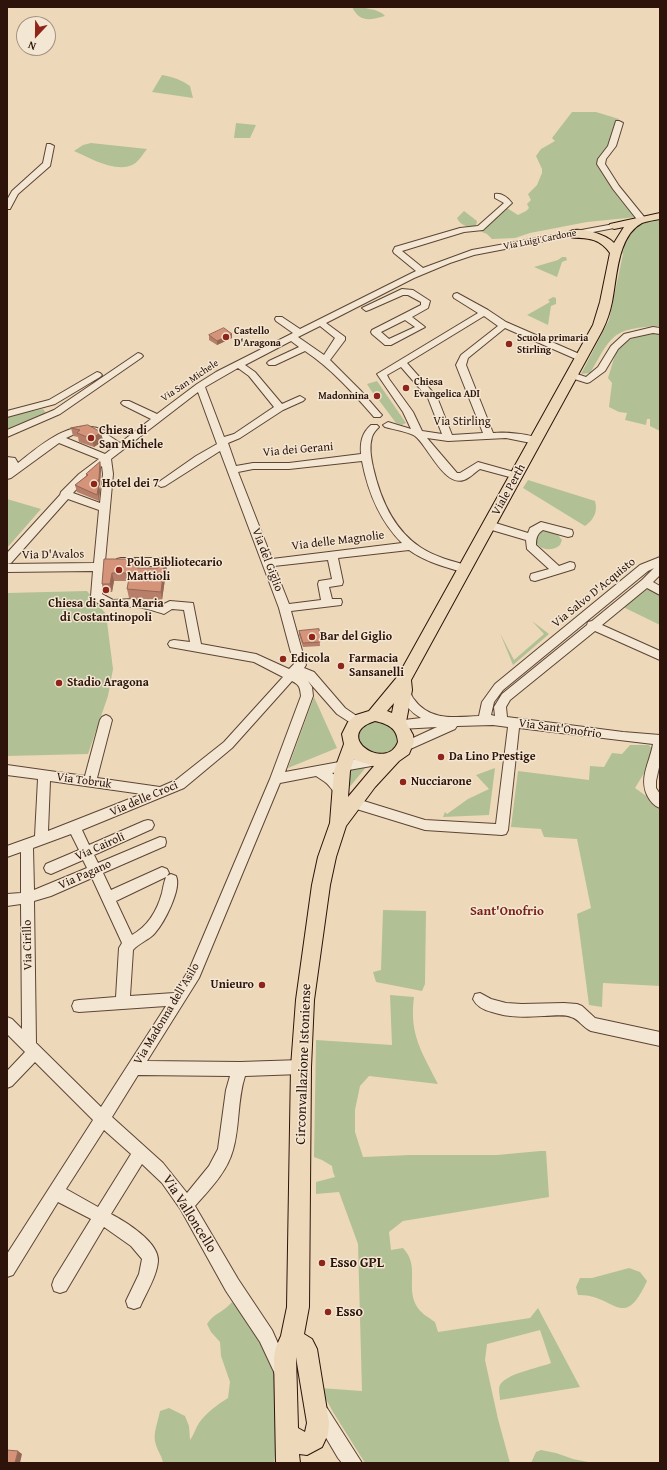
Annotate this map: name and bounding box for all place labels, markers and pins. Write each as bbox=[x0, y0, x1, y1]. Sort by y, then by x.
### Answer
place label: Castello D'Aragona bbox=[234, 325, 281, 348]
marker: Castello D'Aragona bbox=[221, 332, 231, 342]
place label: Scuola primaria Stirling bbox=[517, 332, 588, 356]
marker: Scuola primaria Stirling bbox=[504, 339, 514, 349]
place label: Chiesa Evangelica ADI bbox=[414, 376, 480, 400]
marker: Chiesa Evangelica ADI bbox=[401, 383, 411, 393]
place label: Madonnina bbox=[318, 390, 369, 402]
marker: Madonnina bbox=[372, 391, 382, 401]
place label: Chiesa di San Michele bbox=[99, 424, 163, 452]
marker: Chiesa di San Michele bbox=[86, 433, 96, 443]
place label: Hotel dei 7 bbox=[102, 477, 159, 491]
marker: Hotel dei 7 bbox=[89, 479, 99, 489]
place label: Polo Bibliotecario Mattioli bbox=[127, 556, 222, 584]
marker: Polo Bibliotecario Mattioli bbox=[114, 565, 124, 575]
marker: Chiesa di Santa Maria di Costantinopoli bbox=[101, 585, 111, 595]
place label: Chiesa di Santa Maria di Costantinopoli bbox=[48, 597, 164, 625]
place label: Bar del Giglio bbox=[320, 630, 392, 644]
marker: Bar del Giglio bbox=[307, 632, 317, 642]
place label: Edicola bbox=[291, 652, 330, 666]
place label: Farmacia Sansanelli bbox=[349, 652, 404, 680]
marker: Edicola bbox=[278, 654, 288, 664]
marker: Farmacia Sansanelli bbox=[336, 661, 346, 671]
place label: Stadio Aragona bbox=[67, 676, 149, 690]
marker: Stadio Aragona bbox=[54, 678, 64, 688]
place label: Da Lino Prestige bbox=[449, 750, 536, 764]
marker: Da Lino Prestige bbox=[436, 752, 446, 762]
place label: Nucciarone bbox=[411, 775, 472, 789]
marker: Nucciarone bbox=[398, 777, 408, 787]
place label: Unieuro bbox=[211, 978, 254, 992]
marker: Unieuro bbox=[257, 980, 267, 990]
place label: Esso GPL bbox=[330, 1255, 384, 1271]
marker: Esso GPL bbox=[317, 1258, 327, 1268]
place label: Esso bbox=[336, 1304, 363, 1320]
marker: Esso bbox=[323, 1307, 333, 1317]

